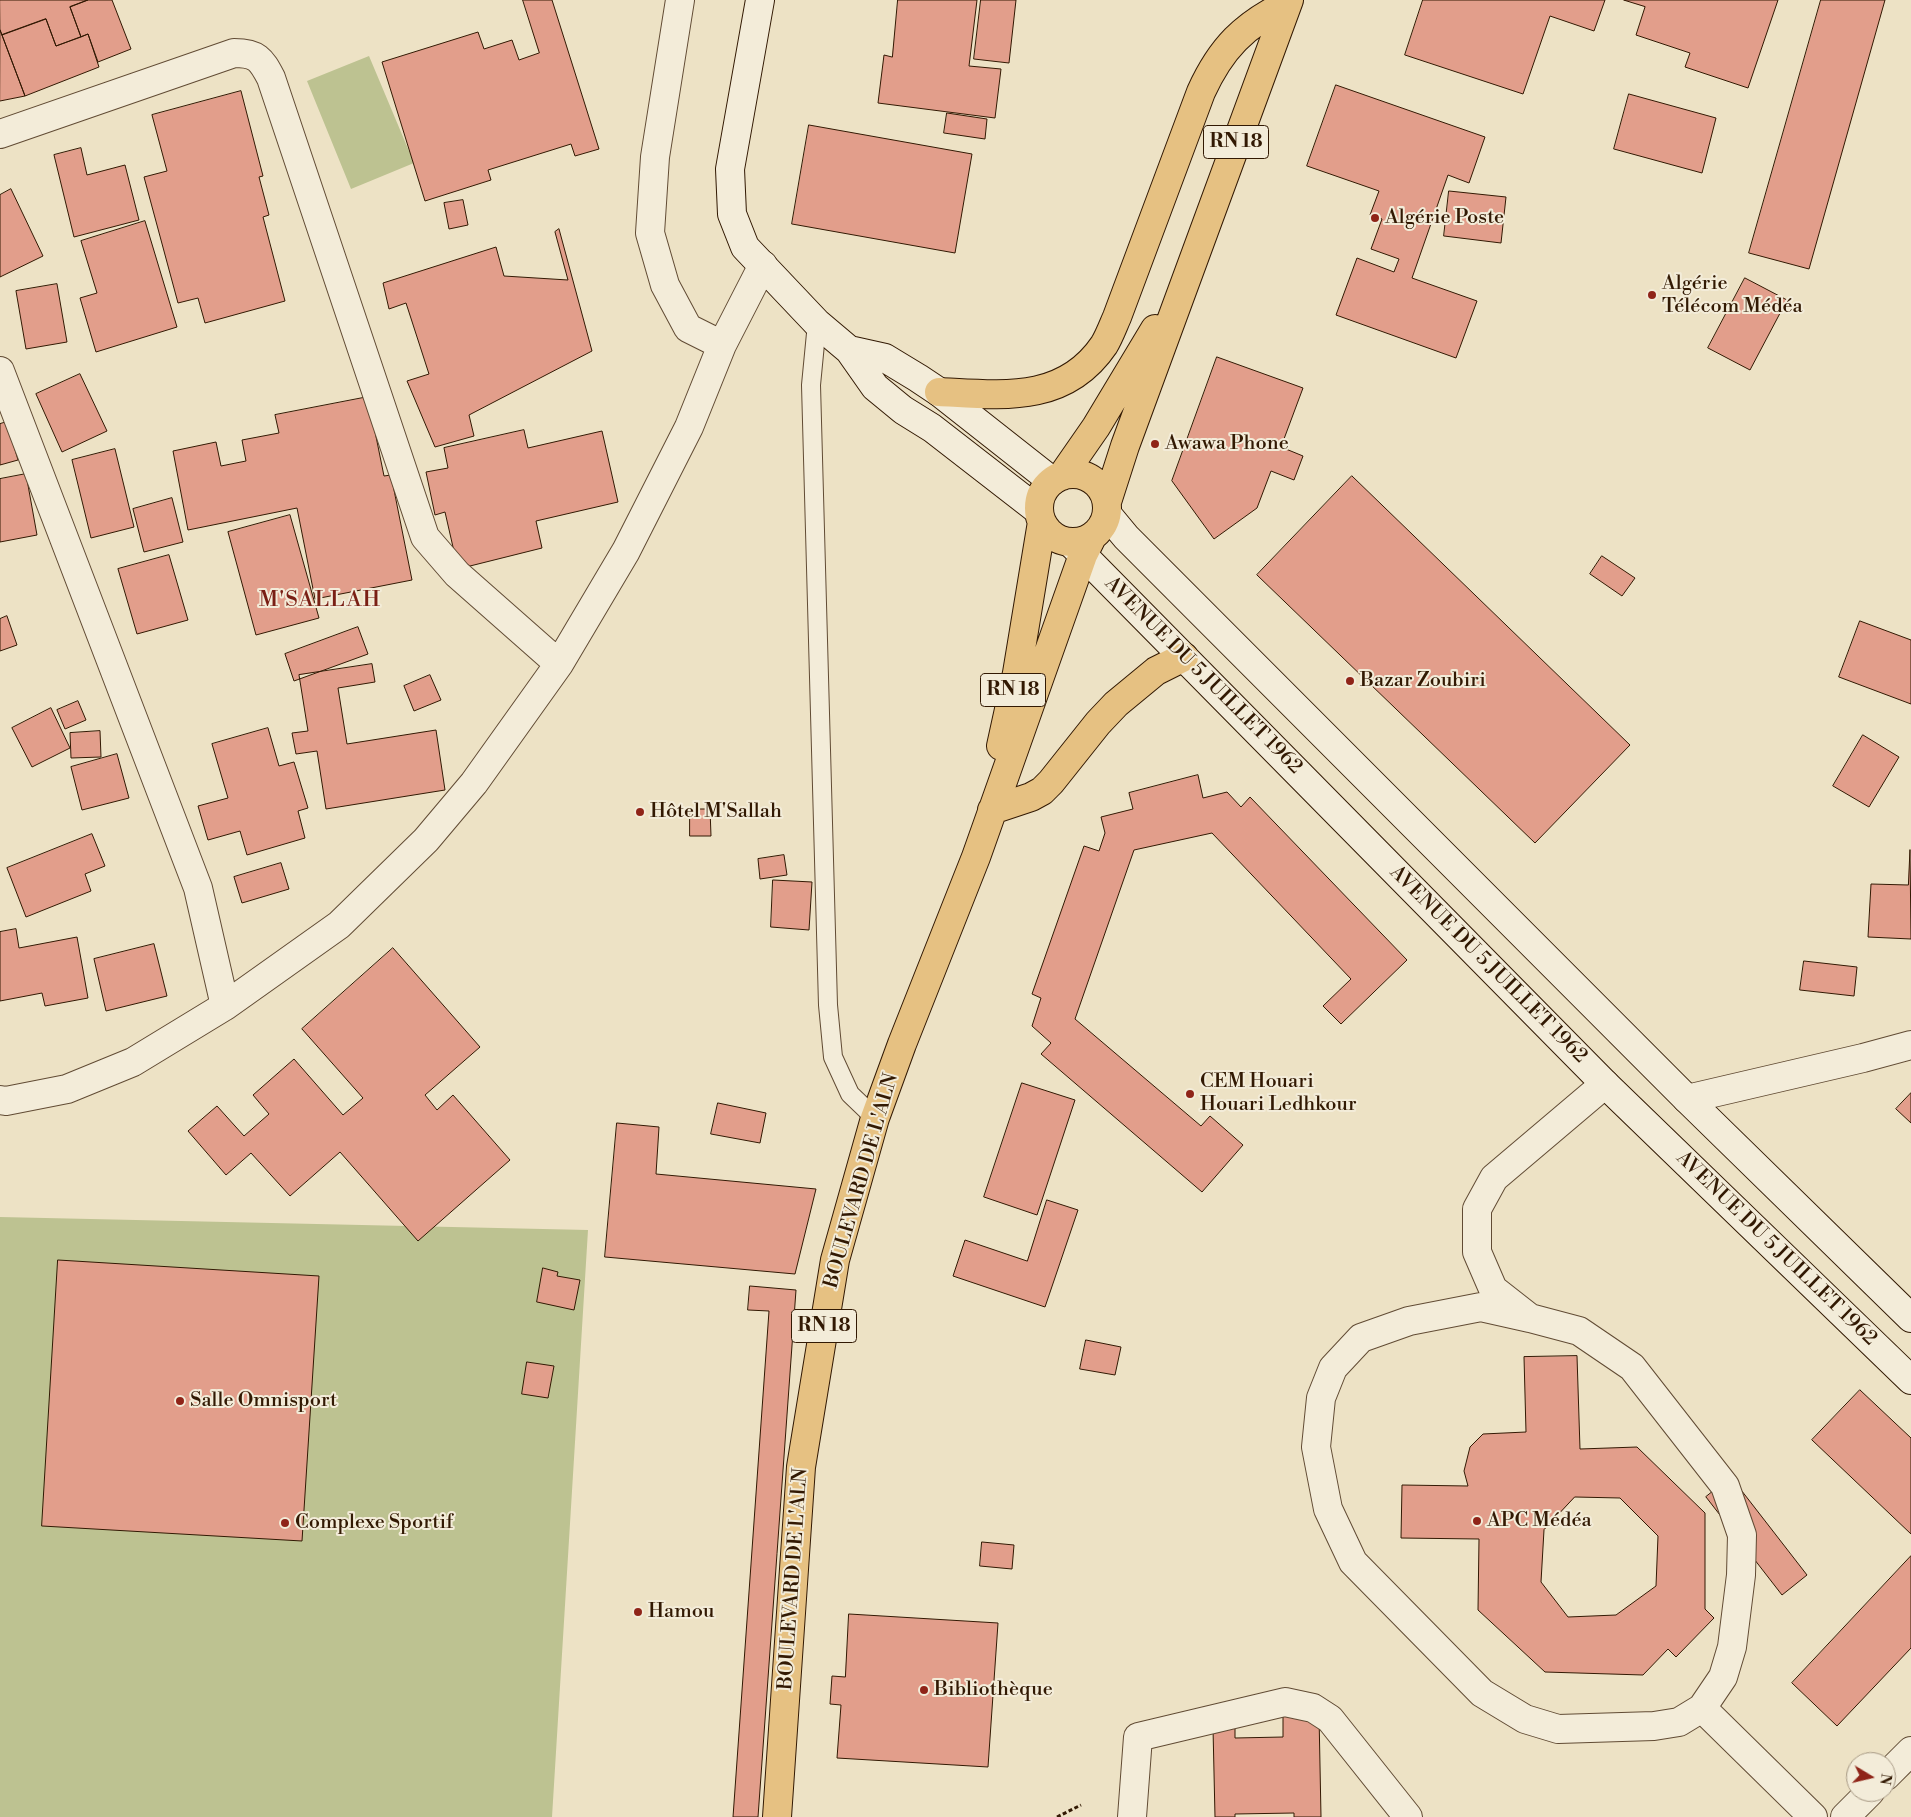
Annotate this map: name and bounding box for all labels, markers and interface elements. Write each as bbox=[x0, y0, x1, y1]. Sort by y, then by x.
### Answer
road number: RN 18 bbox=[1204, 125, 1268, 158]
place label: Algérie Poste bbox=[1385, 206, 1504, 230]
marker: Algérie Poste bbox=[1369, 212, 1381, 224]
place label: Algérie Télécom Médéa bbox=[1662, 272, 1803, 319]
marker: Algérie Télécom Médéa bbox=[1646, 289, 1658, 301]
place label: Awawa Phone bbox=[1165, 432, 1289, 456]
marker: Awawa Phone bbox=[1149, 438, 1161, 450]
street label: AVENUE DU 5 JUILLET 1962 bbox=[1099, 572, 1307, 780]
district label: M'SALLAH bbox=[258, 588, 382, 614]
place label: Bazar Zoubiri bbox=[1360, 669, 1486, 693]
road number: RN 18 bbox=[980, 674, 1046, 706]
marker: Bazar Zoubiri bbox=[1344, 675, 1356, 687]
place label: Hôtel M'Sallah bbox=[650, 800, 782, 824]
marker: Hôtel M'Sallah bbox=[634, 806, 646, 818]
street label: AVENUE DU 5 JUILLET 1962 bbox=[1384, 861, 1592, 1069]
place label: CEM Houari Houari Ledhkour bbox=[1200, 1070, 1357, 1117]
street label: BOULEVARD DE L'ALN bbox=[820, 1071, 904, 1291]
marker: CEM Houari Houari Ledhkour bbox=[1184, 1088, 1196, 1100]
street label: AVENUE DU 5 JUILLET 1962 bbox=[1671, 1147, 1881, 1351]
road number: RN 18 bbox=[792, 1310, 856, 1342]
place label: Salle Omnisport bbox=[190, 1389, 337, 1413]
marker: Salle Omnisport bbox=[174, 1395, 186, 1407]
street label: BOULEVARD DE L'ALN bbox=[774, 1467, 814, 1691]
place label: APC Médéa bbox=[1487, 1509, 1592, 1533]
place label: Complexe Sportif bbox=[295, 1511, 453, 1535]
marker: APC Médéa bbox=[1471, 1515, 1483, 1527]
marker: Complexe Sportif bbox=[279, 1517, 291, 1529]
place label: Hamou bbox=[648, 1600, 714, 1624]
marker: Hamou bbox=[632, 1606, 644, 1618]
place label: Bibliothèque bbox=[934, 1678, 1053, 1702]
marker: Bibliothèque bbox=[918, 1684, 930, 1696]
north arrow bbox=[1846, 1752, 1896, 1802]
text: N bbox=[1875, 1772, 1895, 1786]

